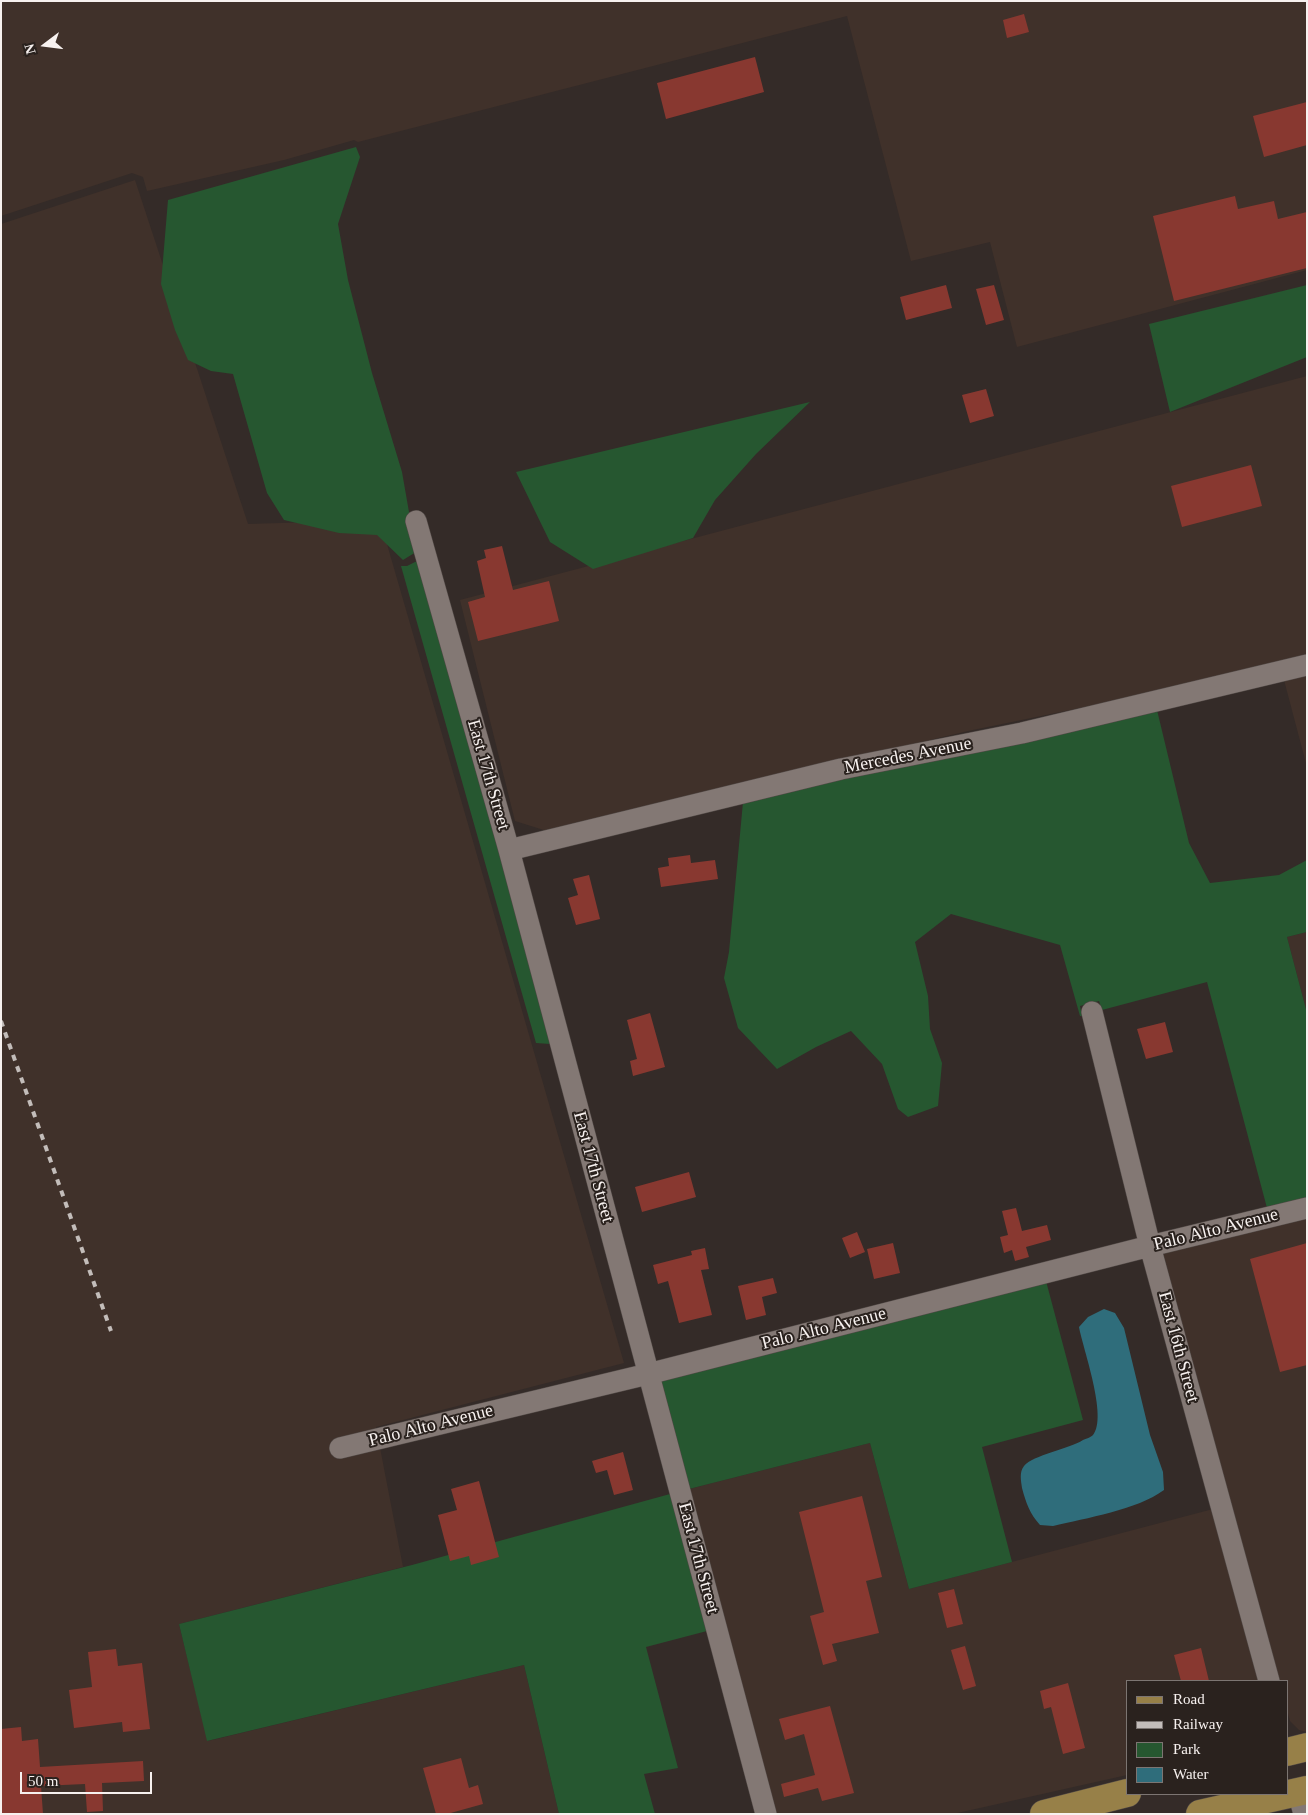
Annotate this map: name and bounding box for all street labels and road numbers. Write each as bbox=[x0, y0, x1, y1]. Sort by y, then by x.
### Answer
street label: East 17th Street bbox=[462, 717, 514, 833]
street label: Mercedes Avenue bbox=[843, 733, 973, 779]
street label: East 17th Street bbox=[568, 1109, 618, 1225]
street label: Palo Alto Avenue bbox=[1151, 1204, 1281, 1256]
street label: East 16th Street bbox=[1153, 1289, 1203, 1405]
street label: Palo Alto Avenue bbox=[759, 1303, 889, 1355]
street label: Palo Alto Avenue bbox=[366, 1400, 496, 1452]
street label: East 17th Street bbox=[673, 1500, 723, 1616]

